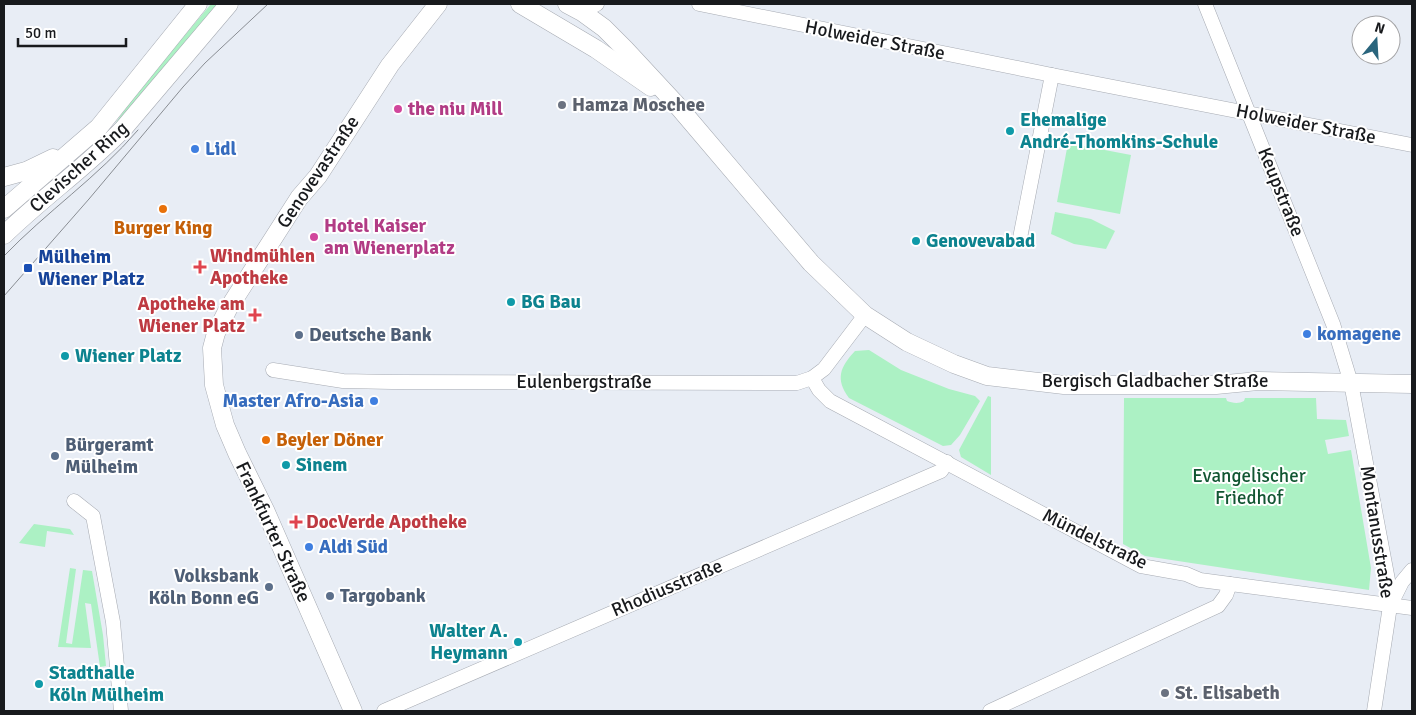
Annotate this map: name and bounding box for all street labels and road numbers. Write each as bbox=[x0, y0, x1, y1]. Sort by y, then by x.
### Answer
street label: Holweider Straße bbox=[803, 15, 947, 65]
street label: Holweider Straße bbox=[1234, 99, 1378, 149]
street label: Genovevastraße bbox=[272, 111, 364, 233]
street label: Clevischer Ring bbox=[25, 116, 133, 218]
street label: Keupstraße bbox=[1252, 144, 1310, 240]
street label: Bergisch Gladbacher Straße bbox=[1042, 369, 1268, 393]
street label: Eulenbergstraße bbox=[516, 370, 652, 394]
street label: Frankfurter Straße bbox=[230, 458, 316, 606]
street label: Montanusstraße bbox=[1355, 464, 1399, 600]
street label: Mündelstraße bbox=[1038, 503, 1152, 575]
street label: Rhodiusstraße bbox=[608, 554, 726, 622]

